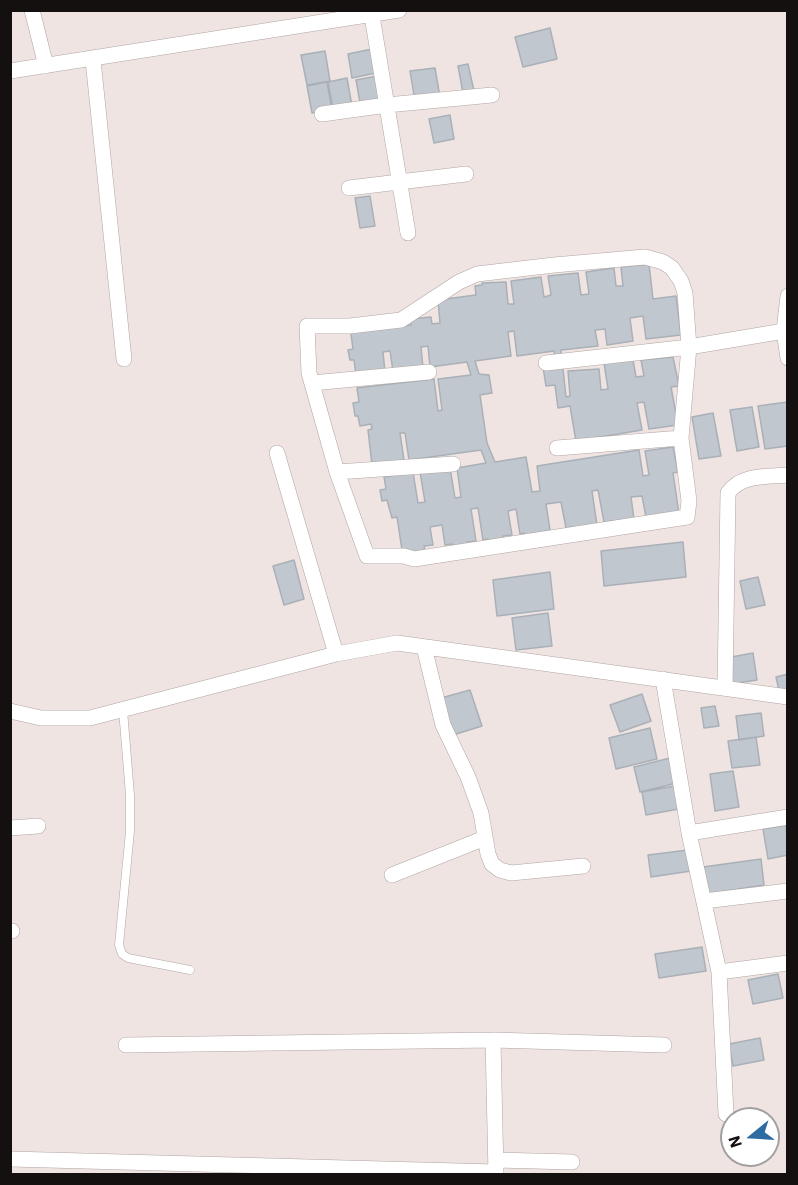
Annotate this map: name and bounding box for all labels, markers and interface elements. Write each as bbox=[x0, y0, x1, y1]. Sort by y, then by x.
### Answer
north arrow bbox=[720, 1107, 780, 1167]
text: N bbox=[723, 1133, 746, 1151]

